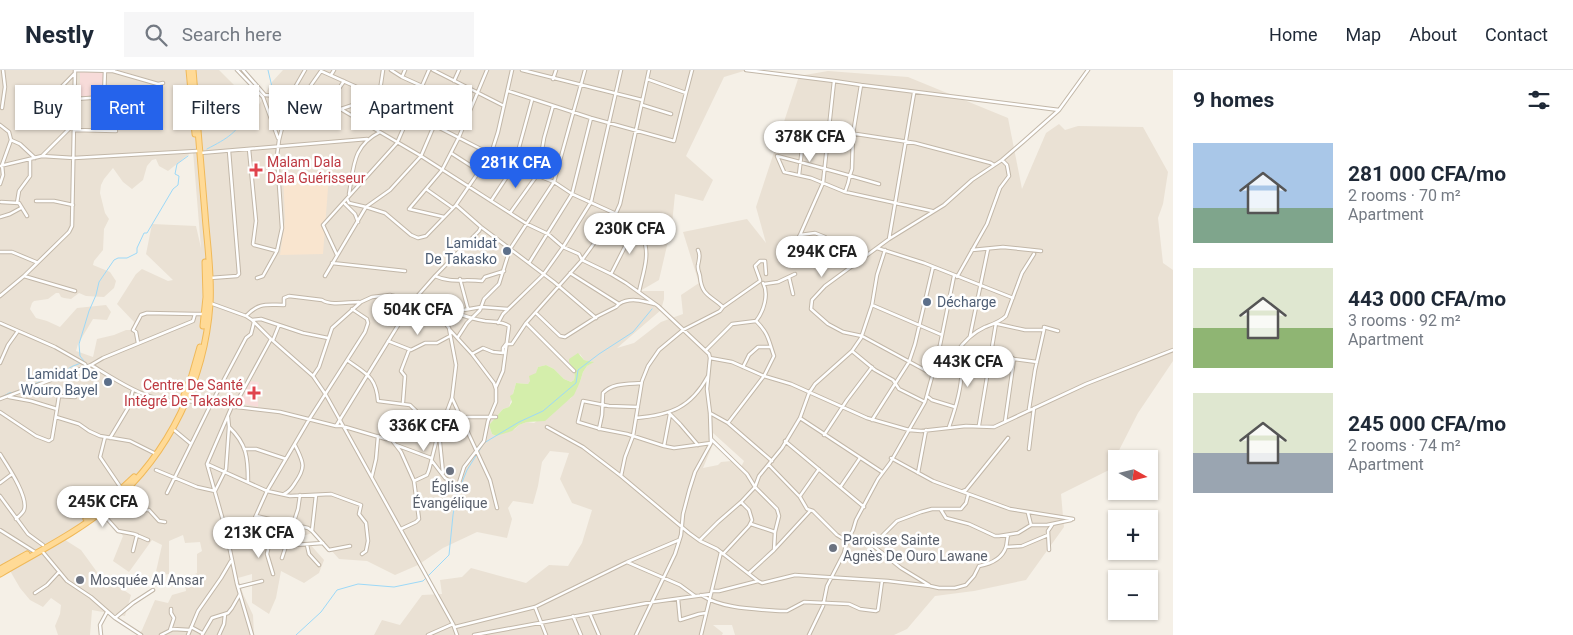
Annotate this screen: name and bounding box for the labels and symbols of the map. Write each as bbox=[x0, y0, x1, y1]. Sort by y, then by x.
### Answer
pin: 378K CFA bbox=[758, 121, 862, 163]
pin: 281K CFA bbox=[464, 146, 568, 189]
place label: Malam Dala Dala Guérisseur bbox=[267, 154, 366, 186]
marker: Malam Dala Dala Guérisseur bbox=[249, 163, 263, 177]
pin: 230K CFA bbox=[578, 212, 682, 255]
place label: Lamidat De Takasko bbox=[425, 235, 497, 267]
pin: 294K CFA bbox=[770, 236, 874, 278]
marker: Lamidat De Takasko bbox=[501, 245, 513, 257]
pin: 504K CFA bbox=[366, 294, 470, 336]
place label: Décharge bbox=[937, 294, 996, 310]
marker: Décharge bbox=[921, 296, 933, 308]
pin: 443K CFA bbox=[916, 346, 1020, 388]
place label: Lamidat De Wouro Bayel bbox=[20, 366, 98, 398]
marker: Lamidat De Wouro Bayel bbox=[102, 376, 114, 388]
place label: Centre De Santé Intégré De Takasko bbox=[124, 377, 243, 409]
marker: Centre De Santé Intégré De Takasko bbox=[247, 386, 261, 400]
pin: 336K CFA bbox=[372, 410, 476, 452]
north arrow bbox=[1108, 450, 1158, 500]
marker: Église Évangélique bbox=[444, 465, 456, 477]
place label: Église Évangélique bbox=[413, 478, 488, 511]
pin: 245K CFA bbox=[51, 486, 155, 528]
pin: 213K CFA bbox=[207, 516, 311, 559]
place label: Paroisse Sainte Agnès De Ouro Lawane bbox=[843, 532, 988, 564]
marker: Paroisse Sainte Agnès De Ouro Lawane bbox=[827, 542, 839, 554]
place label: Mosquée Al Ansar bbox=[90, 572, 204, 588]
marker: Mosquée Al Ansar bbox=[74, 574, 86, 586]

